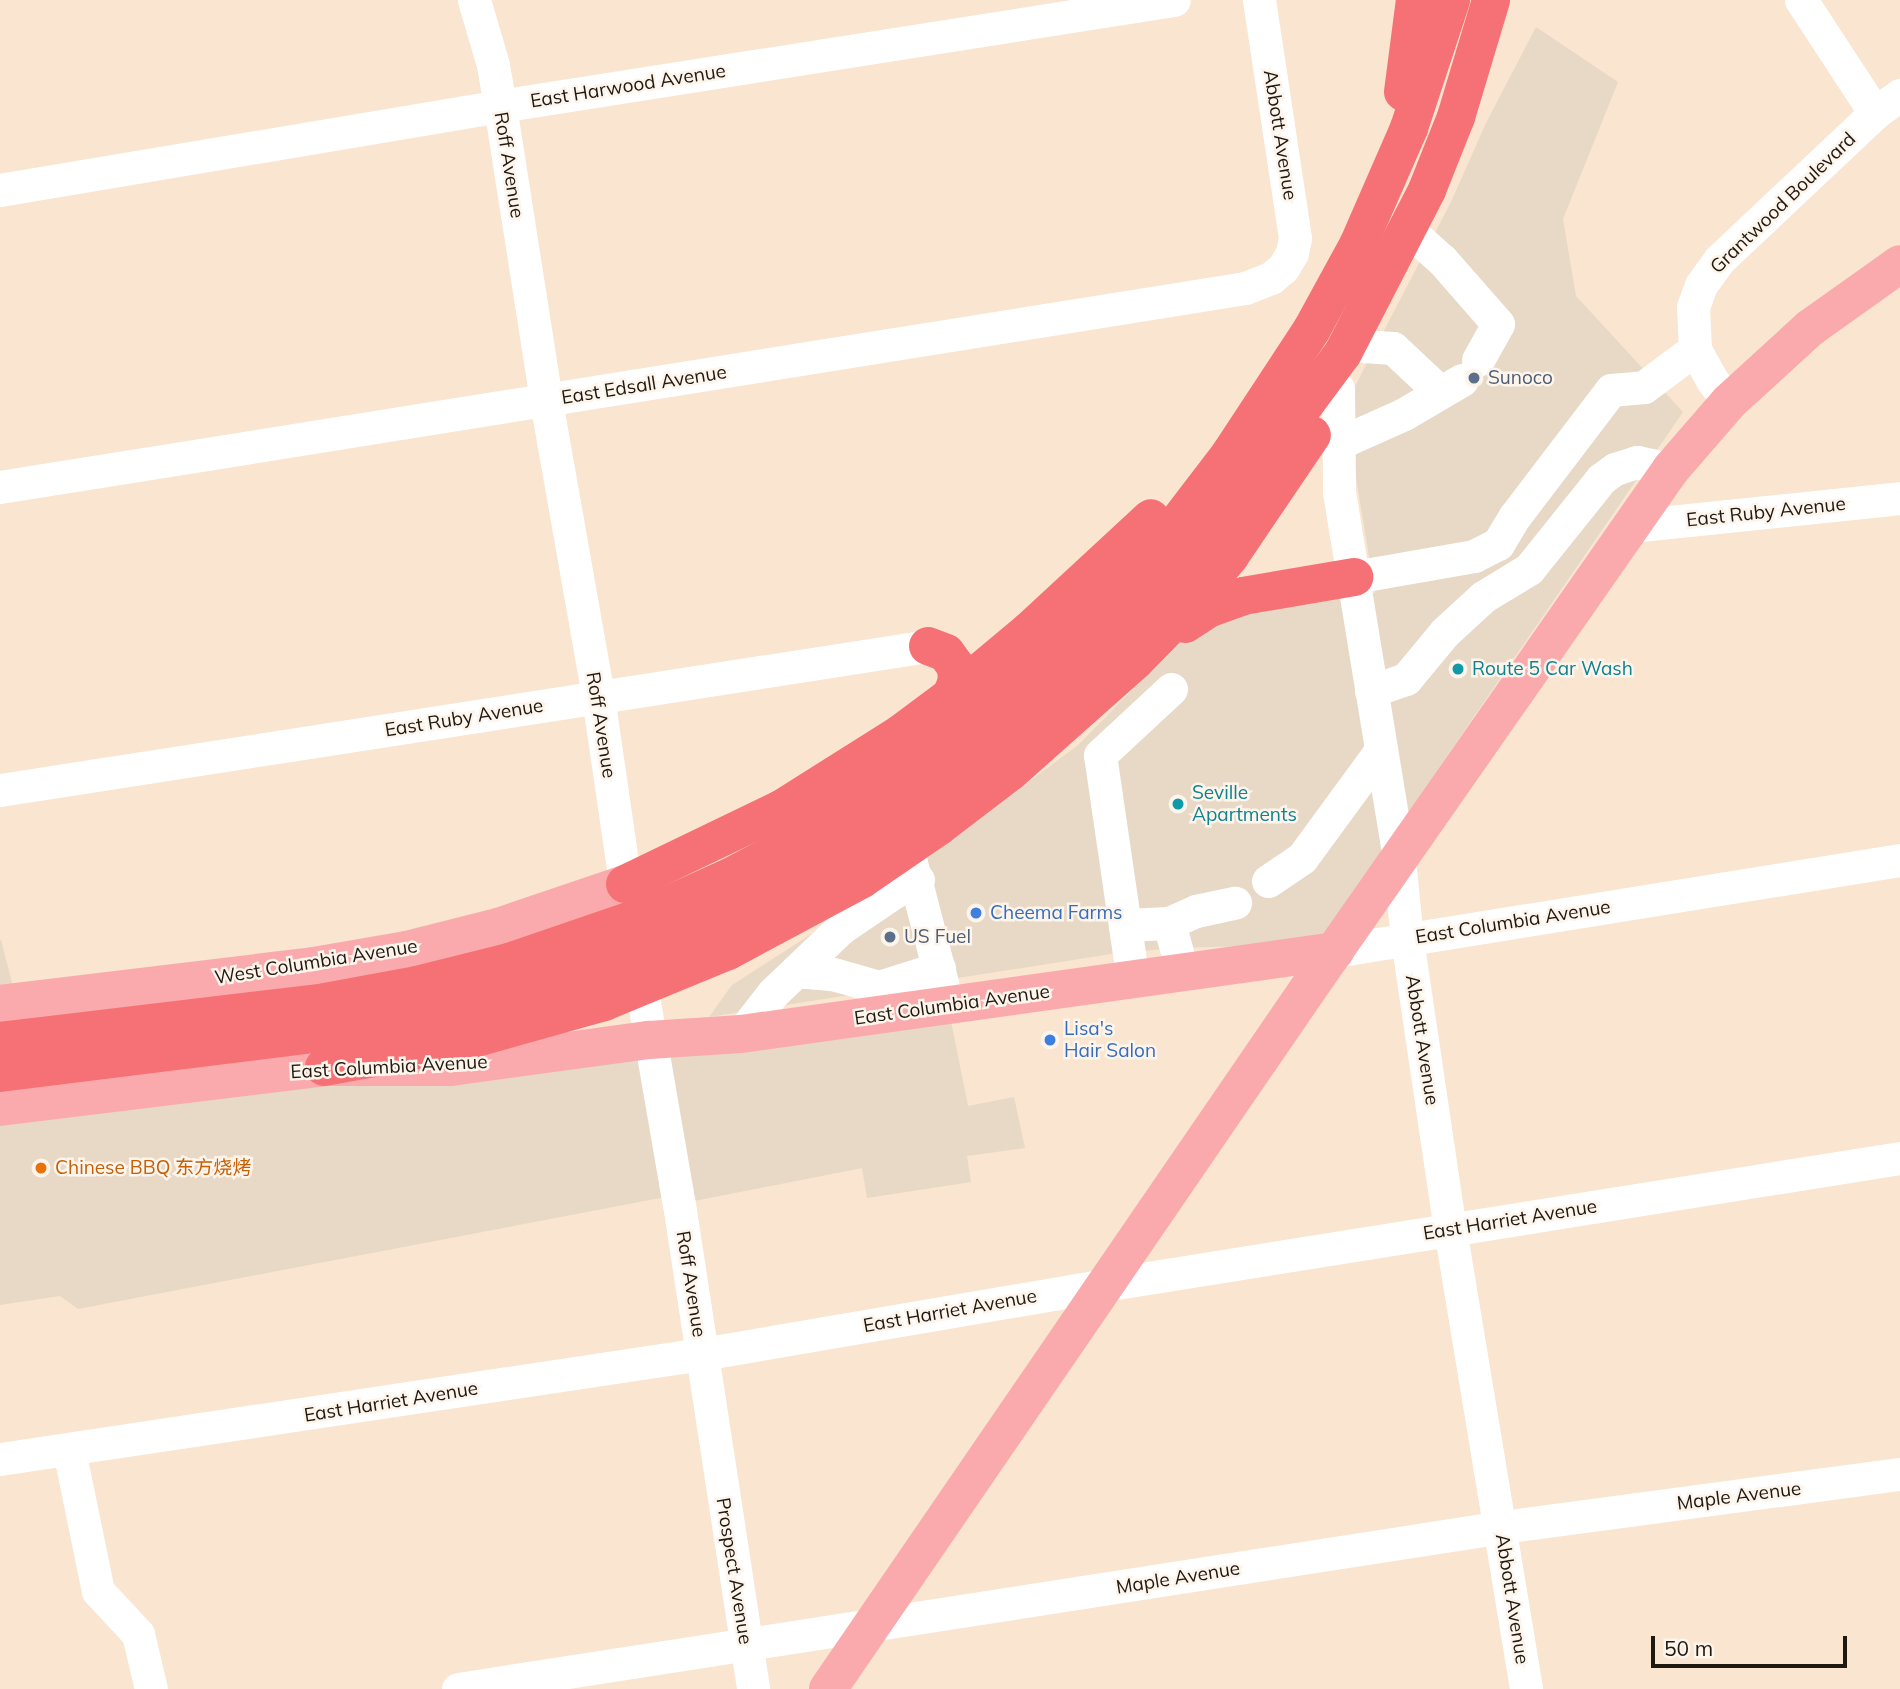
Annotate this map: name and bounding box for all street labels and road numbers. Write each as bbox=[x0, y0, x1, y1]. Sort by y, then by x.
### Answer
street label: East Harwood Avenue bbox=[529, 59, 727, 113]
street label: Abbott Avenue bbox=[1258, 68, 1302, 202]
street label: Roff Avenue bbox=[489, 110, 529, 220]
street label: Grantwood Boulevard bbox=[1706, 128, 1860, 278]
street label: East Edsall Avenue bbox=[560, 361, 728, 409]
street label: East Ruby Avenue bbox=[1685, 492, 1847, 532]
street label: Roff Avenue bbox=[581, 670, 621, 780]
street label: East Ruby Avenue bbox=[383, 694, 545, 742]
street label: East Columbia Avenue bbox=[1414, 895, 1612, 949]
street label: West Columbia Avenue bbox=[213, 935, 419, 989]
street label: Abbott Avenue bbox=[1400, 973, 1444, 1107]
street label: East Columbia Avenue bbox=[853, 980, 1051, 1030]
street label: East Columbia Avenue bbox=[290, 1050, 488, 1084]
street label: East Harriet Avenue bbox=[1421, 1195, 1599, 1245]
street label: Roff Avenue bbox=[671, 1229, 711, 1339]
street label: East Harriet Avenue bbox=[861, 1285, 1039, 1337]
street label: East Harriet Avenue bbox=[302, 1377, 480, 1427]
street label: Maple Avenue bbox=[1676, 1477, 1802, 1515]
street label: Prospect Avenue bbox=[711, 1496, 757, 1646]
street label: Abbott Avenue bbox=[1490, 1532, 1534, 1666]
street label: Maple Avenue bbox=[1114, 1557, 1242, 1599]

